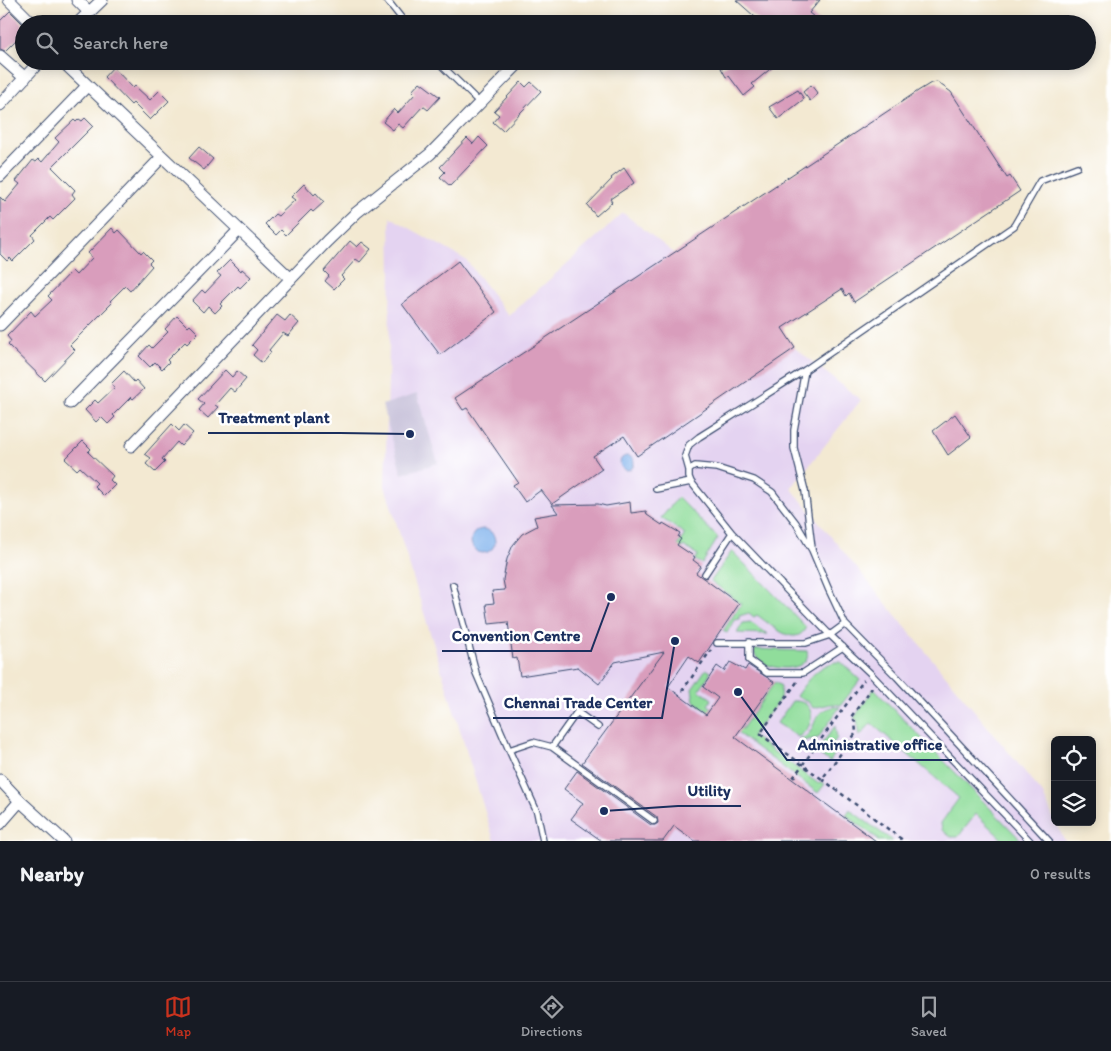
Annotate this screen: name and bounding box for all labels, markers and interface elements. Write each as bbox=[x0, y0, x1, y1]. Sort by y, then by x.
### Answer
search box bbox=[15, 15, 1096, 70]
icon: search bbox=[33, 29, 61, 57]
text: Search here bbox=[73, 31, 168, 54]
callout: Treatment plant bbox=[208, 402, 340, 433]
text: Treatment plant bbox=[217, 408, 330, 428]
callout: Convention Centre bbox=[442, 620, 591, 651]
text: Convention Centre bbox=[452, 626, 581, 645]
callout: Chennai Trade Center bbox=[493, 687, 662, 718]
text: Chennai Trade Center bbox=[504, 693, 653, 712]
callout: Administrative office bbox=[787, 729, 952, 760]
text: Administrative office bbox=[797, 735, 943, 754]
map controls bbox=[1051, 736, 1096, 826]
button: locate bbox=[1051, 736, 1096, 781]
callout: Utility bbox=[678, 775, 741, 806]
text: Utility bbox=[688, 781, 731, 801]
button: layers bbox=[1051, 781, 1096, 826]
text: Nearby bbox=[20, 861, 84, 886]
text: 0 results bbox=[1030, 864, 1091, 883]
tab: Map bbox=[164, 993, 192, 1040]
tab: Directions bbox=[521, 993, 582, 1040]
tab: Saved bbox=[911, 993, 947, 1040]

